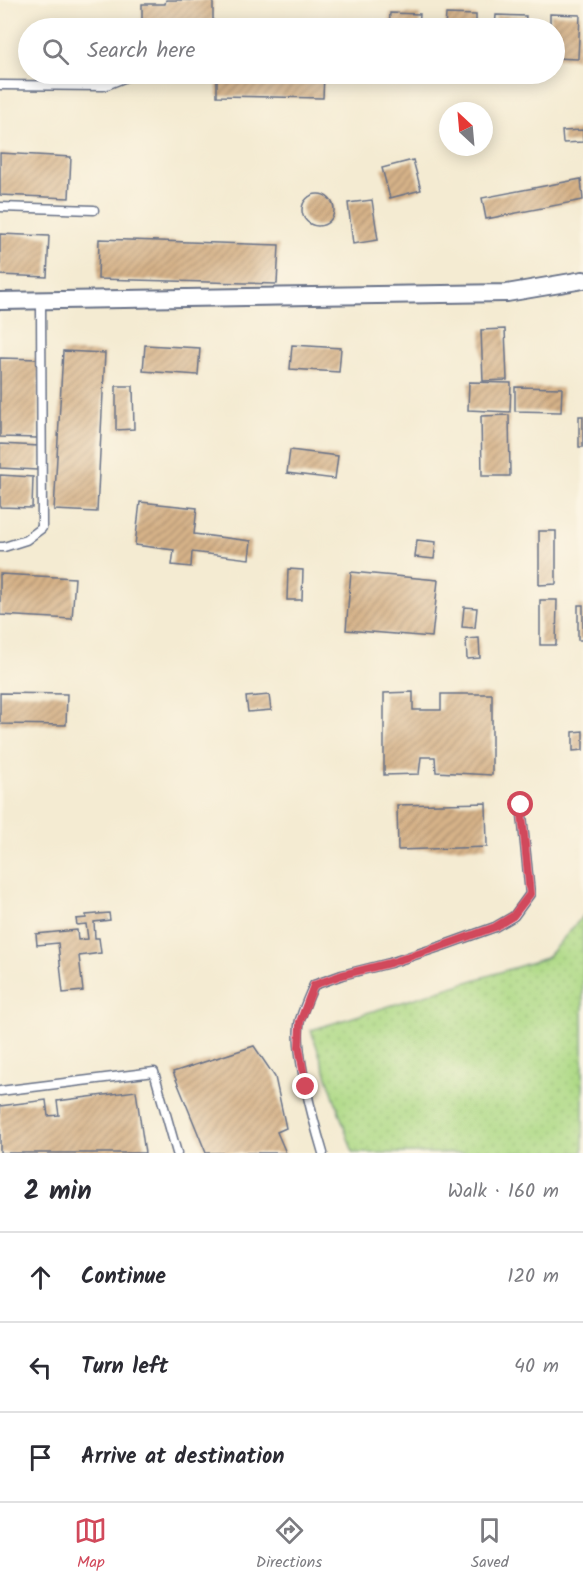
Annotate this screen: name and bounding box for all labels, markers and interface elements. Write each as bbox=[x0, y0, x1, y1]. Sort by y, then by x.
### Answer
search box bbox=[18, 18, 565, 84]
text: Search here bbox=[87, 34, 195, 69]
icon: search bbox=[39, 35, 72, 68]
north arrow bbox=[439, 102, 493, 156]
route start bbox=[507, 791, 533, 817]
route end bbox=[292, 1073, 318, 1099]
text: 2 min bbox=[24, 1171, 92, 1213]
text: Walk · 160 m bbox=[448, 1176, 559, 1208]
text: Continue bbox=[81, 1260, 166, 1295]
icon: ahead bbox=[24, 1261, 57, 1294]
text: 120 m bbox=[507, 1261, 559, 1293]
text: Turn left bbox=[81, 1350, 168, 1385]
icon: left bbox=[24, 1351, 57, 1384]
text: 40 m bbox=[514, 1351, 559, 1383]
text: Arrive at destination bbox=[81, 1440, 284, 1475]
icon: arrive bbox=[24, 1441, 57, 1474]
tab: Map bbox=[74, 1514, 107, 1575]
tab: Directions bbox=[256, 1514, 322, 1575]
tab: Saved bbox=[471, 1514, 509, 1575]

